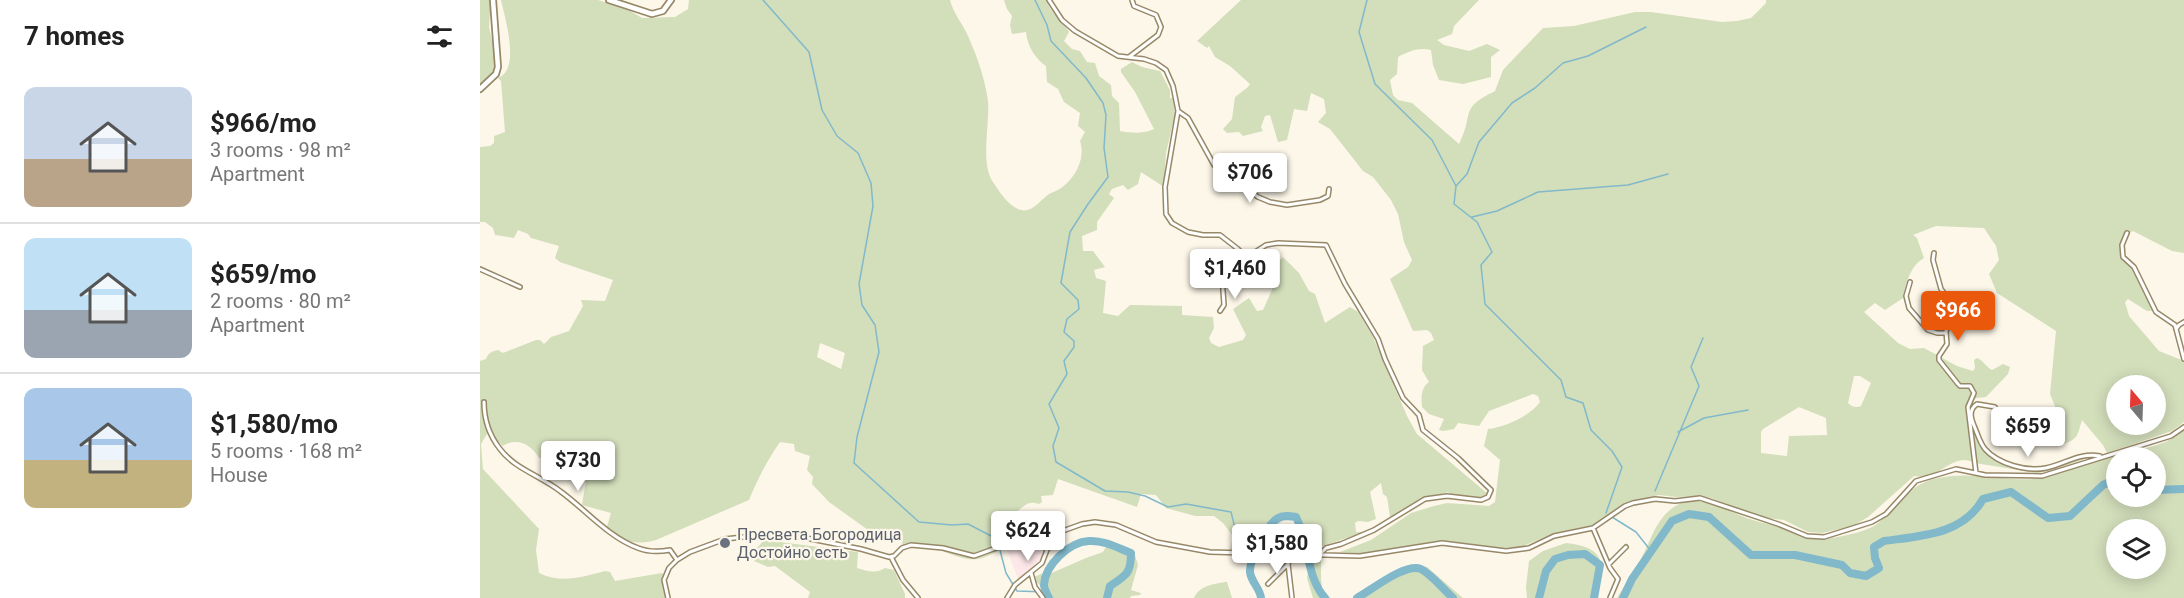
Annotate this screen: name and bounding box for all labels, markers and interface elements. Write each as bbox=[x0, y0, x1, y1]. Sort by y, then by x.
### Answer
icon: filters bbox=[423, 20, 456, 53]
text: 7 homes bbox=[24, 21, 125, 51]
text: $966/mo bbox=[210, 108, 317, 138]
icon: home bbox=[72, 111, 144, 183]
text: 3 rooms · 98 m² bbox=[210, 138, 351, 162]
pin: $706 bbox=[1214, 153, 1286, 204]
text: $706 bbox=[1227, 160, 1273, 184]
text: Apartment bbox=[210, 162, 305, 186]
pin: $1,460 bbox=[1186, 249, 1284, 300]
text: $1,460 bbox=[1204, 256, 1266, 280]
text: $659/mo bbox=[210, 259, 317, 289]
icon: home bbox=[72, 262, 144, 334]
text: 2 rooms · 80 m² bbox=[210, 289, 351, 313]
pin: $966 bbox=[1922, 291, 1994, 342]
text: $966 bbox=[1935, 298, 1981, 322]
text: Apartment bbox=[210, 313, 305, 337]
north arrow bbox=[2106, 375, 2166, 435]
map controls bbox=[2106, 375, 2166, 579]
pin: $659 bbox=[1992, 407, 2064, 458]
text: $1,580/mo bbox=[210, 409, 338, 439]
icon: home bbox=[72, 412, 144, 484]
text: $659 bbox=[2005, 414, 2051, 438]
text: 5 rooms · 168 m² bbox=[210, 439, 362, 463]
pin: $730 bbox=[542, 441, 614, 492]
button: locate bbox=[2106, 447, 2166, 507]
text: $730 bbox=[555, 448, 601, 472]
text: House bbox=[210, 463, 268, 487]
pin: $624 bbox=[992, 511, 1064, 562]
text: $624 bbox=[1005, 518, 1051, 542]
button: layers bbox=[2106, 519, 2166, 579]
pin: $1,580 bbox=[1228, 524, 1326, 575]
place label: Пресвета Богородица Достойно есть bbox=[737, 525, 902, 562]
text: $1,580 bbox=[1246, 531, 1308, 555]
marker: Пресвета Богородица Достойно есть bbox=[718, 536, 732, 550]

